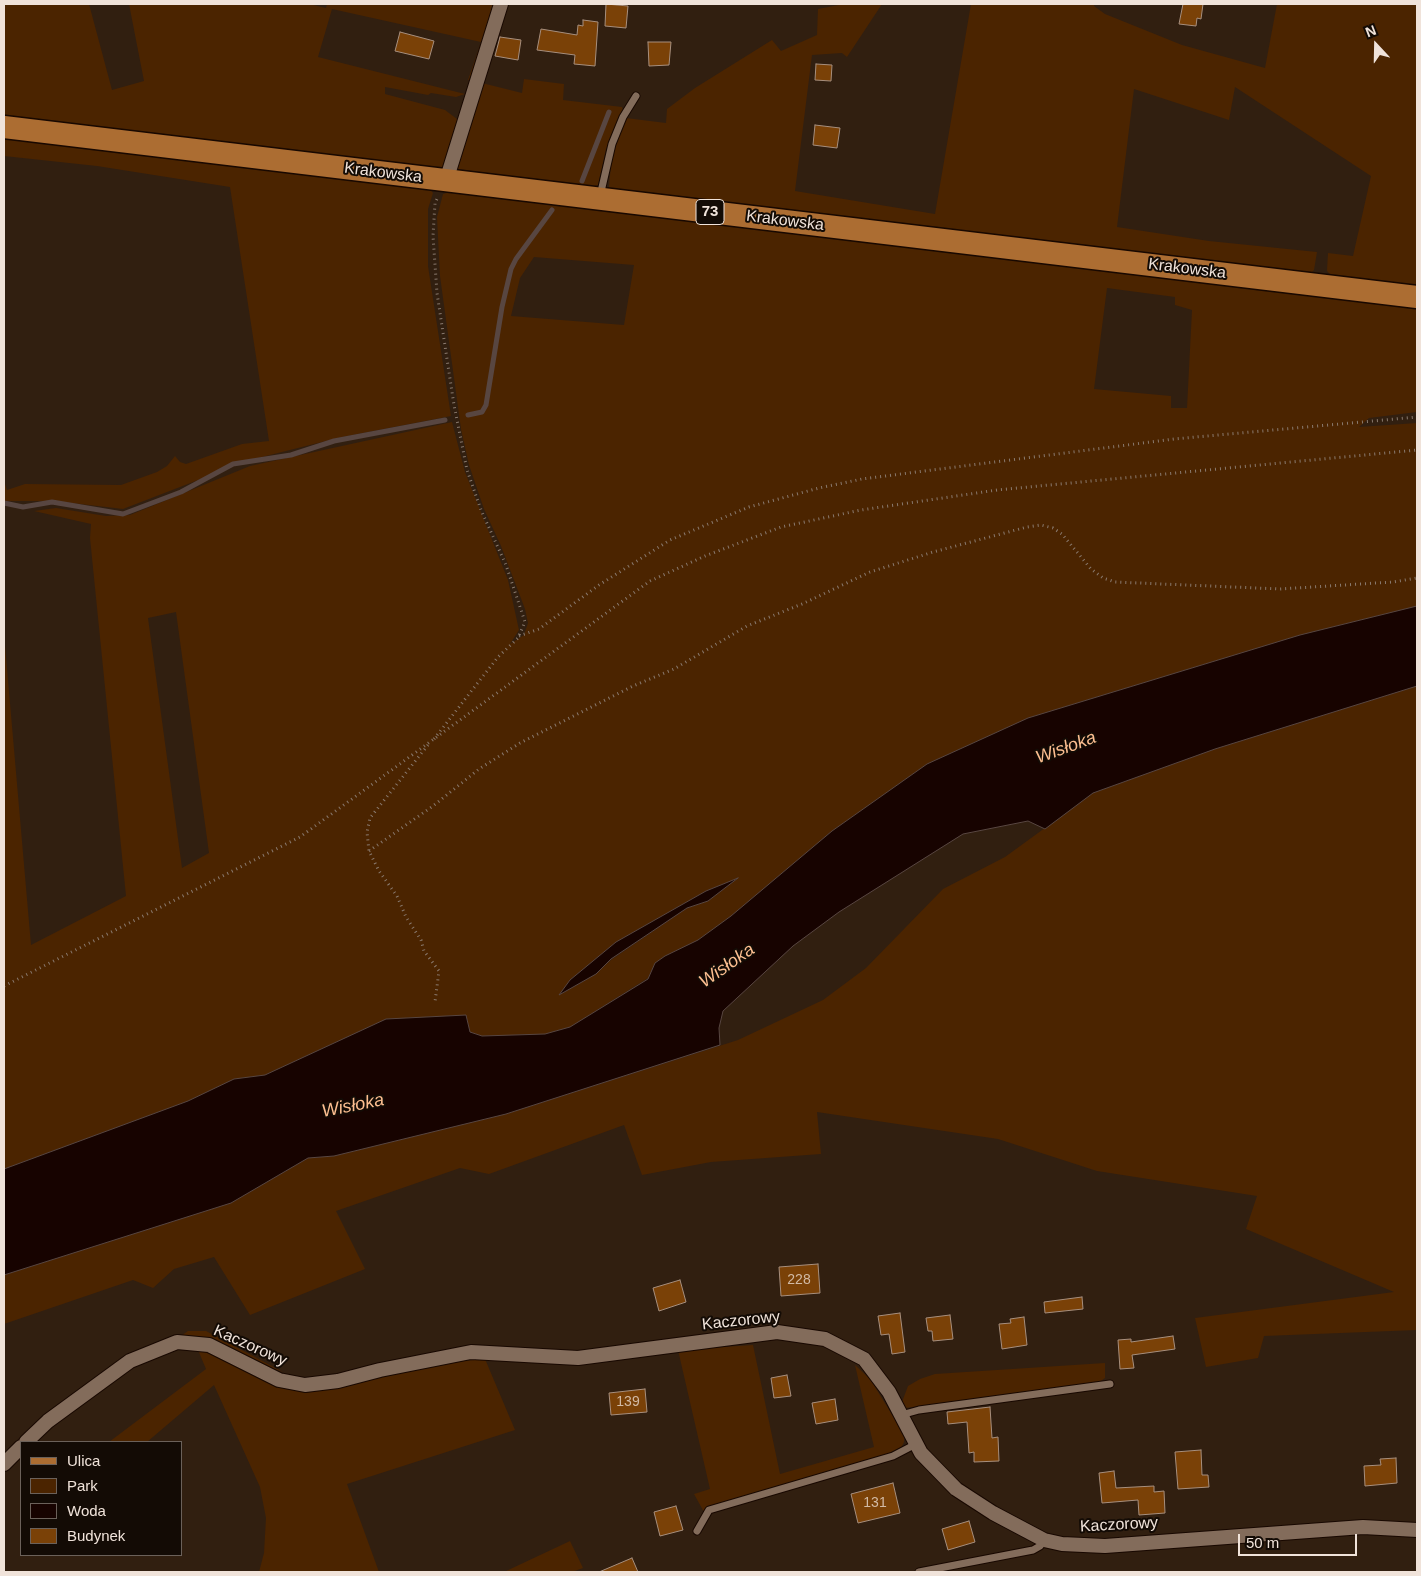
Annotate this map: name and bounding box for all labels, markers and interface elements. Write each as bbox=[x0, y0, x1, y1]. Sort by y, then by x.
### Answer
north arrow bbox=[1351, 20, 1401, 70]
text: N bbox=[1363, 22, 1378, 40]
street label: Krakowska bbox=[343, 159, 423, 187]
road number: 73 bbox=[696, 200, 724, 224]
street label: Krakowska bbox=[745, 207, 825, 235]
street label: Krakowska bbox=[1147, 255, 1227, 283]
water label: Wisłoka bbox=[1033, 727, 1099, 769]
water label: Wisłoka bbox=[695, 939, 759, 993]
water label: Wisłoka bbox=[320, 1089, 386, 1123]
house number: 228 bbox=[787, 1272, 811, 1288]
street label: Kaczorowy bbox=[701, 1307, 781, 1335]
street label: Kaczorowy bbox=[210, 1321, 290, 1371]
house number: 139 bbox=[616, 1394, 640, 1410]
legend bbox=[20, 1441, 182, 1556]
text: Ulica bbox=[67, 1452, 100, 1469]
text: Park bbox=[67, 1477, 98, 1494]
house number: 131 bbox=[863, 1495, 887, 1511]
text: Woda bbox=[67, 1502, 106, 1519]
street label: Kaczorowy bbox=[1079, 1513, 1159, 1537]
scale bar bbox=[1241, 1524, 1360, 1556]
text: Budynek bbox=[67, 1527, 125, 1544]
text: 50 m bbox=[1246, 1534, 1279, 1551]

